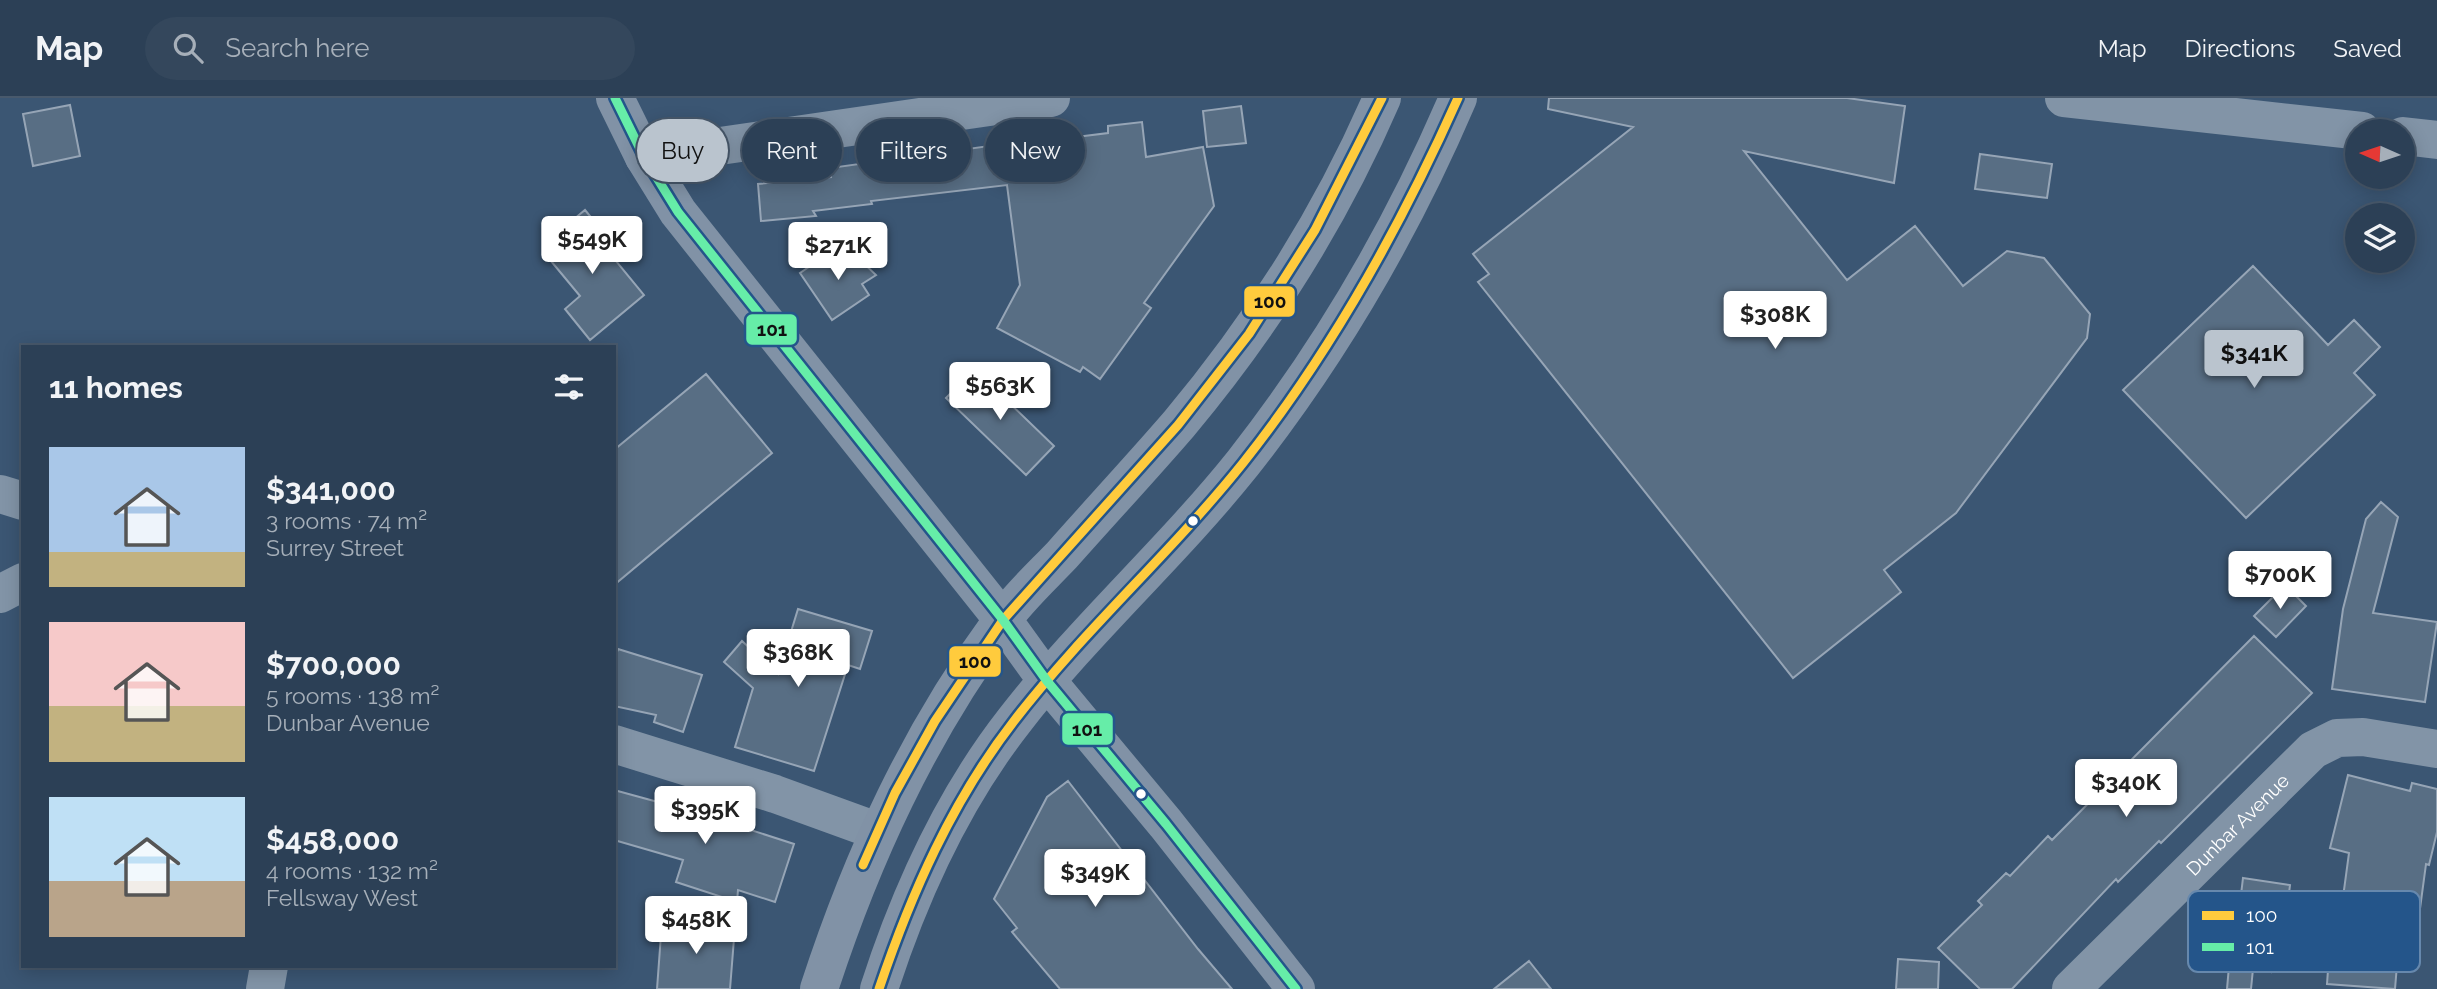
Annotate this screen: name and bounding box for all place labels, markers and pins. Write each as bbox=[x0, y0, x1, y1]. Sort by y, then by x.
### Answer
pin: $549K bbox=[543, 216, 641, 276]
pin: $271K bbox=[789, 222, 887, 282]
pin: $308K bbox=[1726, 292, 1824, 351]
pin: $341K bbox=[2205, 330, 2303, 390]
pin: $563K bbox=[951, 362, 1049, 422]
unlabelled marker bbox=[1186, 514, 1200, 528]
pin: $700K bbox=[2231, 552, 2329, 611]
pin: $368K bbox=[749, 630, 847, 689]
pin: $340K bbox=[2077, 760, 2175, 819]
pin: $395K bbox=[656, 786, 754, 846]
unlabelled marker bbox=[1134, 787, 1148, 801]
pin: $349K bbox=[1046, 850, 1144, 909]
pin: $458K bbox=[647, 896, 745, 956]

